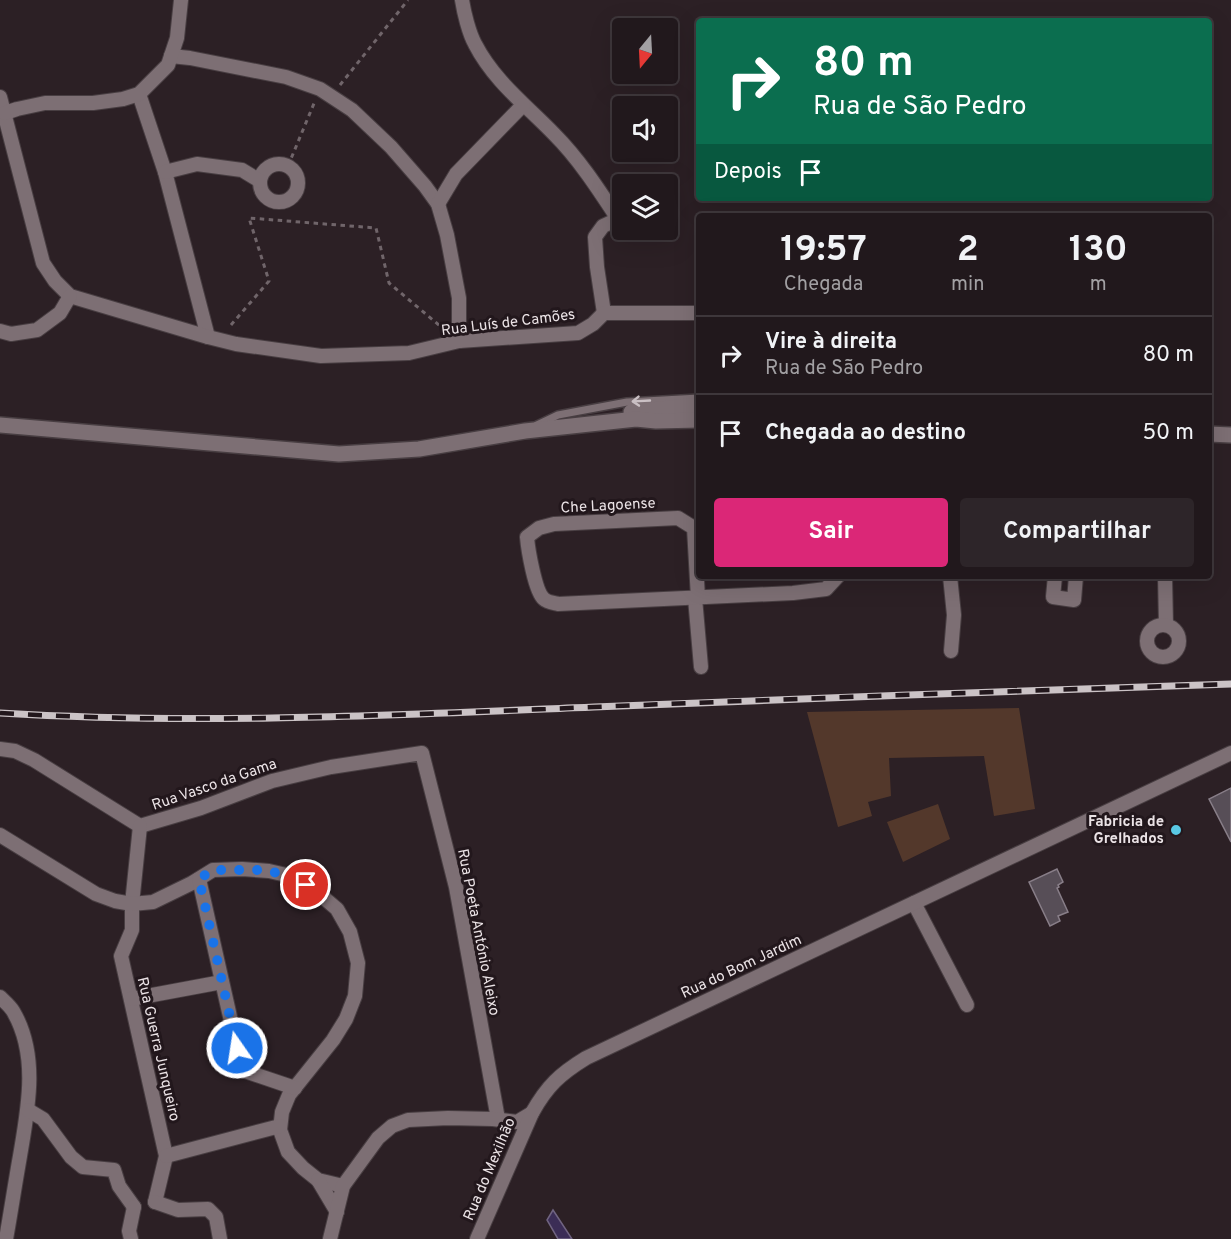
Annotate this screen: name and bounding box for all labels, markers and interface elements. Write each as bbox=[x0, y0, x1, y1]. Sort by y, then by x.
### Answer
north arrow bbox=[612, 18, 678, 84]
map controls bbox=[612, 18, 678, 240]
text: 80 m bbox=[813, 38, 914, 91]
icon: right bbox=[714, 42, 792, 120]
text: Rua de São Pedro bbox=[813, 90, 1027, 124]
button: sound bbox=[612, 96, 678, 162]
icon: arrive bbox=[794, 156, 827, 189]
text: Depois bbox=[714, 159, 782, 186]
button: layers bbox=[612, 174, 678, 240]
text: 19:57 bbox=[780, 228, 867, 274]
text: 2 bbox=[957, 228, 979, 274]
text: 130 bbox=[1069, 228, 1128, 274]
text: Chegada bbox=[784, 272, 863, 298]
text: min bbox=[951, 272, 984, 298]
text: m bbox=[1090, 272, 1107, 298]
street label: Rua Luís de Camões bbox=[440, 306, 576, 341]
text: Vire à direita bbox=[765, 329, 897, 356]
icon: right bbox=[714, 339, 747, 372]
text: 80 m bbox=[1143, 342, 1194, 369]
text: Rua de São Pedro bbox=[765, 356, 923, 382]
one-way arrow bbox=[631, 395, 651, 406]
icon: arrive bbox=[714, 417, 747, 450]
text: Chegada ao destino bbox=[765, 420, 966, 447]
text: 50 m bbox=[1142, 420, 1194, 447]
street label: Che Lagoense bbox=[560, 495, 656, 518]
button: Sair bbox=[714, 498, 948, 567]
button: Compartilhar bbox=[960, 498, 1194, 567]
street label: Rua Vasco da Gama bbox=[149, 755, 280, 816]
place label: Fabricia de Grelhados bbox=[1088, 813, 1164, 849]
marker: Fabricia de Grelhados bbox=[1169, 823, 1183, 837]
street label: Rua Poeta António Aleixo bbox=[452, 847, 503, 1017]
pin bbox=[280, 859, 331, 910]
icon: arrive bbox=[289, 868, 322, 901]
street label: Rua do Bom Jardim bbox=[678, 931, 805, 1004]
street label: Rua Guerra Junqueiro bbox=[132, 975, 183, 1123]
position arrow bbox=[205, 1016, 269, 1080]
street label: Rua do Mexilhão bbox=[460, 1115, 521, 1224]

